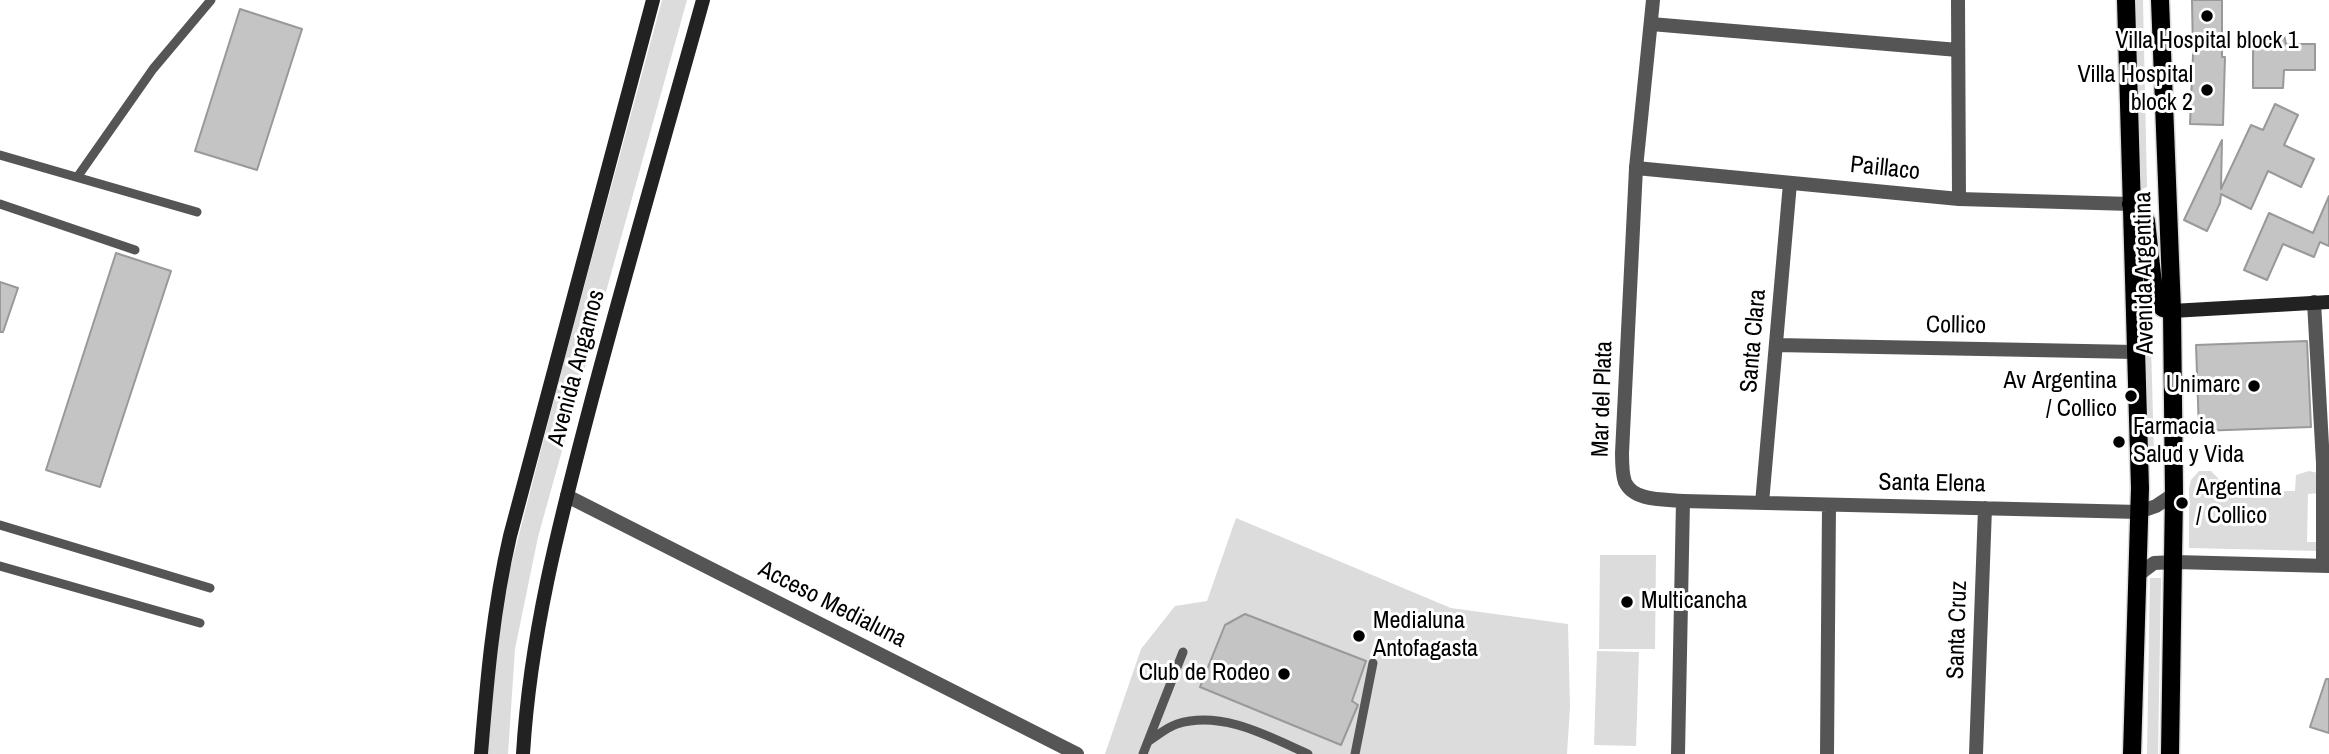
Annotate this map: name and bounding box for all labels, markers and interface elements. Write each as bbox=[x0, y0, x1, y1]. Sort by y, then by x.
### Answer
marker: Villa Hospital block 1 bbox=[2199, 8, 2215, 24]
place label: Villa Hospital block 1 bbox=[2115, 28, 2299, 56]
place label: Villa Hospital block 2 bbox=[2077, 62, 2193, 118]
marker: Villa Hospital block 2 bbox=[2199, 82, 2215, 98]
street label: Paillaco bbox=[1849, 151, 1921, 187]
street label: Avenida Argentina bbox=[2129, 191, 2161, 355]
street label: Avenida Angamos bbox=[542, 287, 612, 449]
street label: Santa Clara bbox=[1735, 288, 1773, 394]
street label: Collico bbox=[1926, 311, 1986, 341]
street label: Mar del Plata bbox=[1587, 341, 1619, 457]
place label: Av Argentina / Collico bbox=[2004, 368, 2117, 424]
place label: Unimarc bbox=[2166, 372, 2240, 400]
marker: Unimarc bbox=[2246, 378, 2262, 394]
marker: Av Argentina / Collico bbox=[2123, 388, 2139, 404]
place label: Farmacia Salud y Vida bbox=[2133, 414, 2244, 470]
marker: Farmacia Salud y Vida bbox=[2111, 434, 2127, 450]
street label: Santa Elena bbox=[1878, 469, 1986, 499]
place label: Argentina / Collico bbox=[2196, 475, 2281, 531]
marker: Argentina / Collico bbox=[2174, 495, 2190, 511]
street label: Acceso Medialuna bbox=[753, 555, 911, 655]
street label: Santa Cruz bbox=[1942, 580, 1974, 680]
place label: Multicancha bbox=[1641, 588, 1747, 616]
marker: Multicancha bbox=[1619, 594, 1635, 610]
place label: Medialuna Antofagasta bbox=[1373, 608, 1478, 664]
marker: Medialuna Antofagasta bbox=[1351, 628, 1367, 644]
place label: Club de Rodeo bbox=[1139, 660, 1270, 688]
marker: Club de Rodeo bbox=[1276, 666, 1292, 682]

